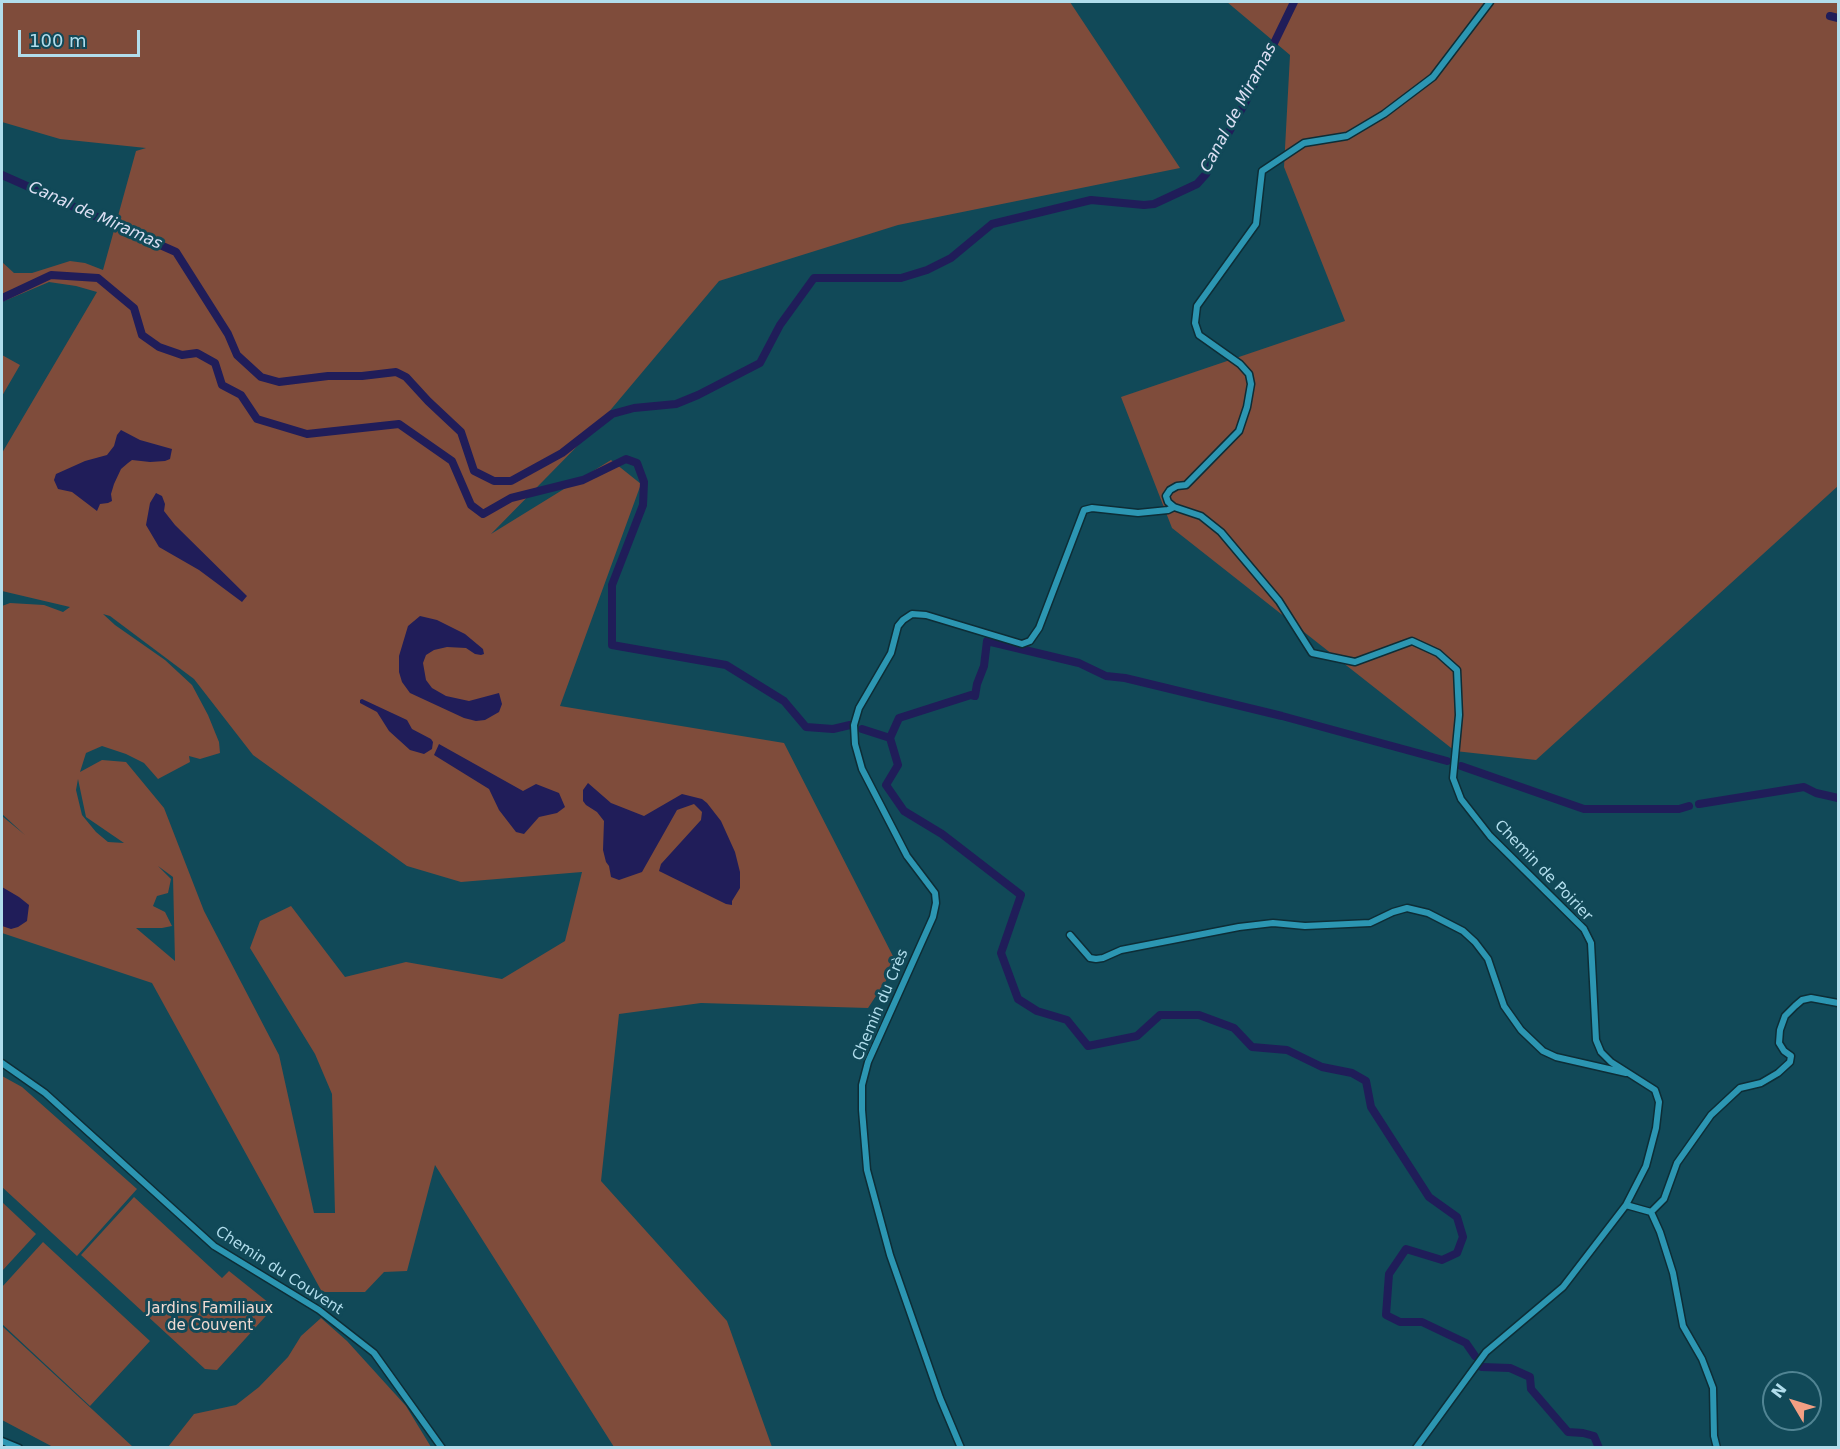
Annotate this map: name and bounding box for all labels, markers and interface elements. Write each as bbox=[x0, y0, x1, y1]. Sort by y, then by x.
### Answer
scale bar bbox=[21, 18, 142, 56]
text: 100 m bbox=[29, 30, 87, 51]
water label: Canal de Miramas bbox=[1197, 40, 1281, 176]
water label: Canal de Miramas bbox=[25, 178, 165, 254]
street label: Chemin de Poirier bbox=[1490, 817, 1596, 925]
street label: Chemin du Crès bbox=[849, 947, 913, 1063]
street label: Chemin du Couvent bbox=[212, 1223, 346, 1319]
park label: Jardins Familiaux de Couvent bbox=[147, 1300, 273, 1335]
north arrow bbox=[1762, 1371, 1822, 1431]
text: N bbox=[1767, 1380, 1791, 1402]

